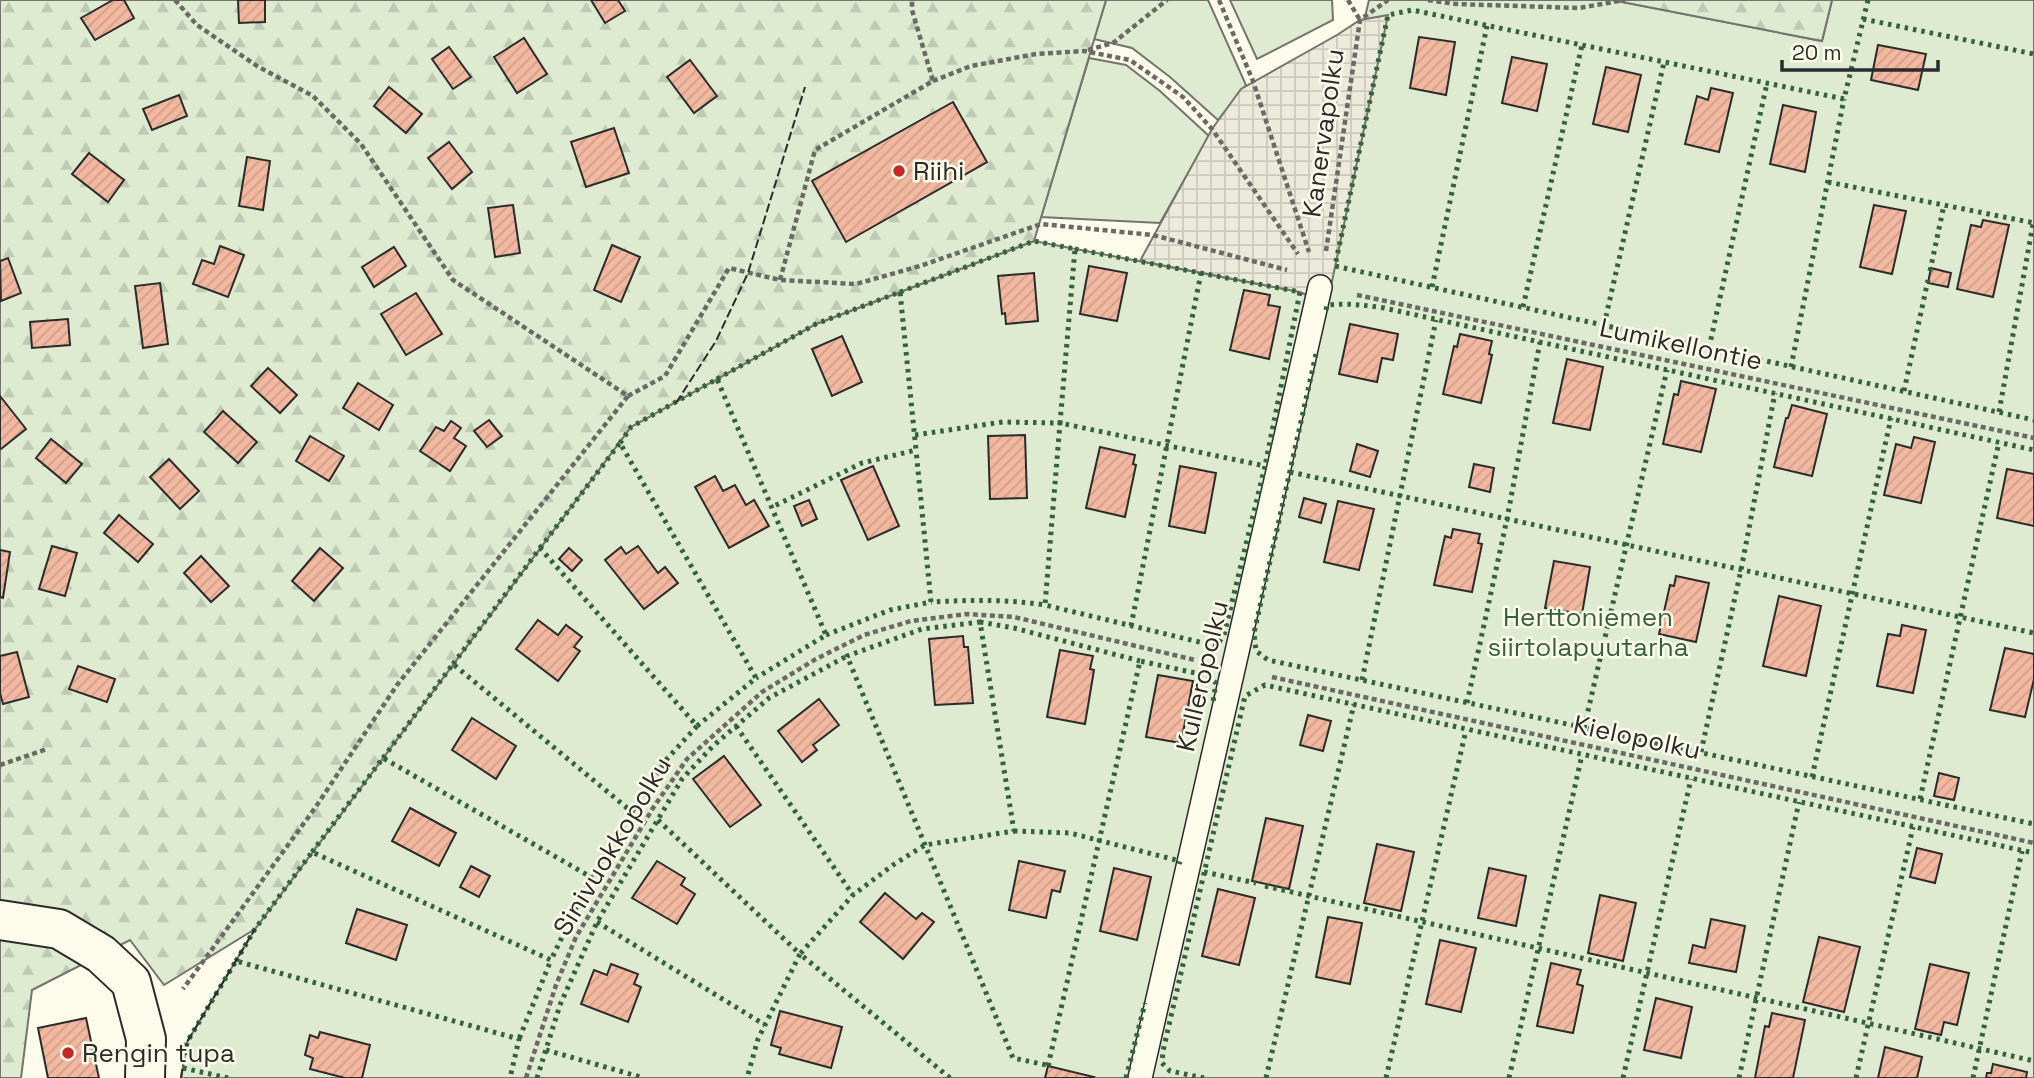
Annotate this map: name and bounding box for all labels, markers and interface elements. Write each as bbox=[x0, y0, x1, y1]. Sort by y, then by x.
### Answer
scale bar bbox=[1782, 28, 1938, 72]
text: 20 m bbox=[1792, 39, 1842, 66]
street label: Kanervapolku bbox=[1294, 47, 1352, 219]
place label: Riihi bbox=[913, 154, 964, 188]
marker: Riihi bbox=[891, 163, 907, 179]
street label: Lumikellontie bbox=[1597, 310, 1765, 378]
street label: Kulleropolku bbox=[1168, 597, 1236, 755]
park label: Herttoniemen siirtolapuutarha bbox=[1487, 600, 1689, 664]
street label: Kielopolku bbox=[1570, 707, 1704, 767]
street label: Sinivuokkopolku bbox=[545, 750, 679, 942]
place label: Rengin tupa bbox=[82, 1036, 235, 1070]
marker: Rengin tupa bbox=[60, 1045, 76, 1061]

